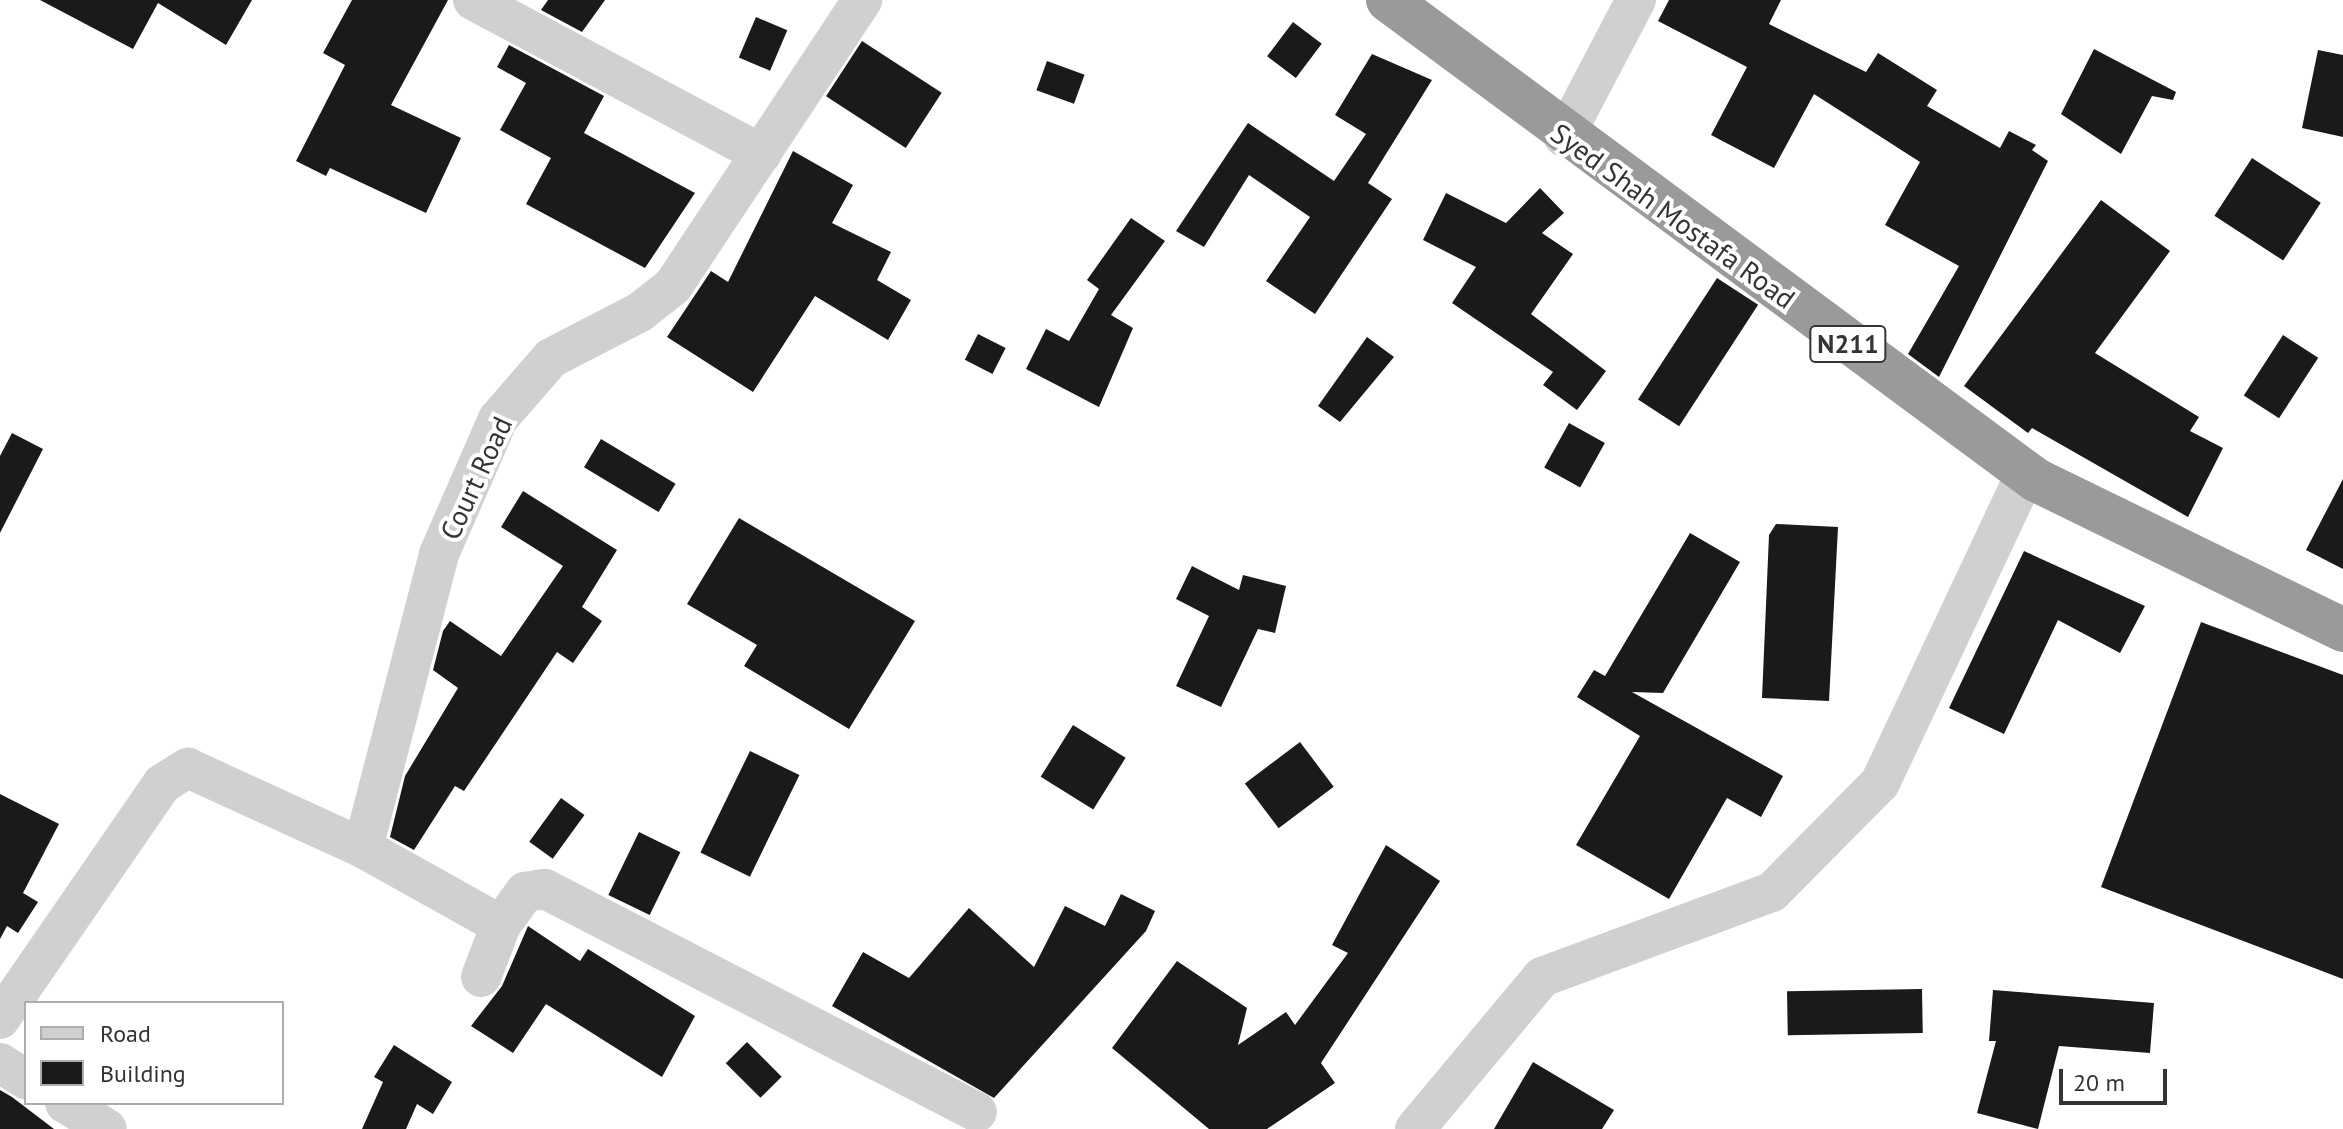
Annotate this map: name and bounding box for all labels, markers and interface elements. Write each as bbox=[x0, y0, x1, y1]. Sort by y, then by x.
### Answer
street label: Syed Shah Mostafa Road bbox=[1545, 116, 1801, 316]
road number: N211 bbox=[1808, 322, 1888, 366]
street label: Court Road bbox=[433, 411, 519, 545]
legend bbox=[24, 1001, 284, 1105]
text: Road bbox=[100, 1018, 151, 1049]
scale bar bbox=[2063, 1053, 2171, 1103]
text: Building bbox=[100, 1058, 186, 1089]
text: 20 m bbox=[2073, 1067, 2125, 1098]

